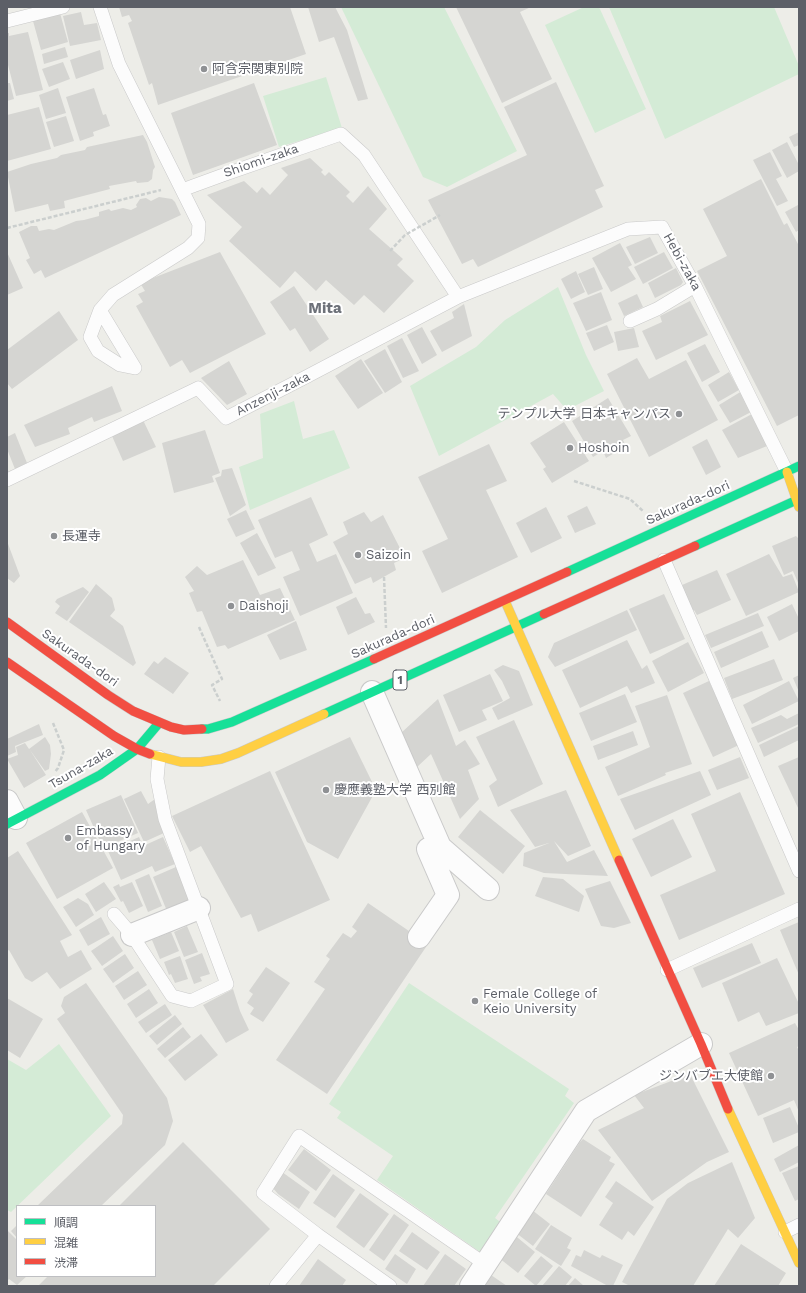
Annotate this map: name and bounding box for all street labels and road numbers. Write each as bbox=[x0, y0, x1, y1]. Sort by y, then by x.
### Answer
street label: Shiomi-zaka bbox=[221, 141, 301, 181]
street label: Hebi-zaka bbox=[660, 230, 704, 294]
street label: Anzenji-zaka bbox=[233, 369, 313, 419]
street label: Sakurada-dori bbox=[644, 478, 732, 528]
street label: Sakurada-dori bbox=[349, 612, 437, 662]
street label: Sakurada-dori bbox=[39, 626, 121, 690]
road number: 1 bbox=[393, 670, 407, 690]
street label: Tsuna-zaka bbox=[46, 743, 116, 793]

